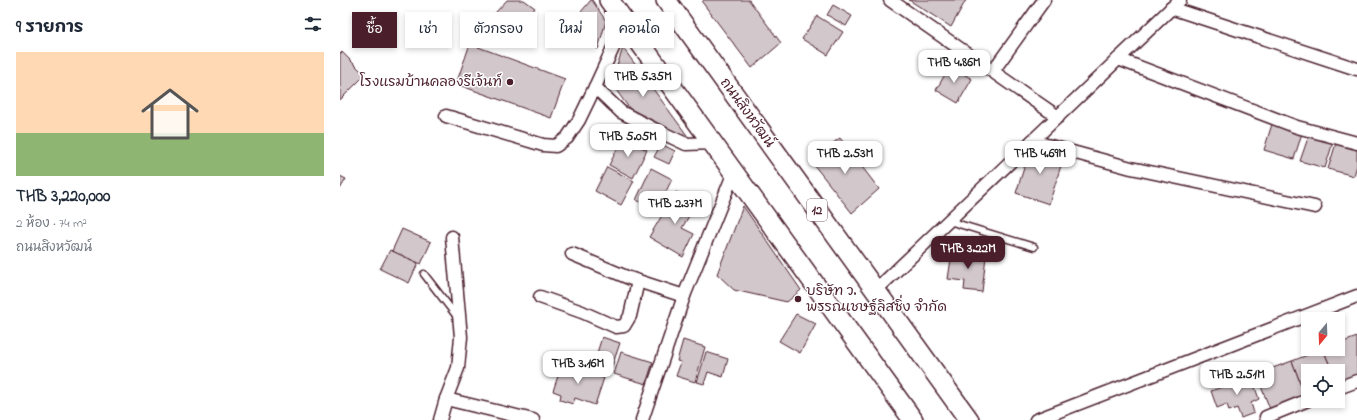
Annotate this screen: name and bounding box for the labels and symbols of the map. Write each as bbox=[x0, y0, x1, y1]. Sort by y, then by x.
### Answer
pin: THB 4.86M bbox=[908, 50, 1000, 84]
pin: THB 5.35M bbox=[597, 64, 689, 98]
place label: โรงแรมบ้านคลองรีเจ้นท์ bbox=[360, 72, 502, 93]
street label: ถนนสิงหวัฒน์ bbox=[714, 74, 780, 152]
marker: โรงแรมบ้านคลองรีเจ้นท์ bbox=[505, 77, 515, 87]
pin: THB 5.05M bbox=[582, 124, 674, 158]
pin: THB 2.53M bbox=[799, 141, 891, 175]
pin: THB 4.69M bbox=[994, 141, 1086, 175]
pin: THB 2.37M bbox=[629, 191, 721, 225]
road number: 12 bbox=[807, 199, 827, 221]
pin: THB 3.22M bbox=[922, 236, 1014, 270]
place label: บริษัท ว. พรรณเชษฐ์ลิสซิ่ง จำกัด bbox=[806, 281, 947, 318]
marker: บริษัท ว. พรรณเชษฐ์ลิสซิ่ง จำกัด bbox=[793, 294, 803, 304]
north arrow bbox=[1301, 312, 1345, 356]
pin: THB 3.16M bbox=[532, 351, 624, 385]
pin: THB 2.51M bbox=[1191, 362, 1283, 396]

